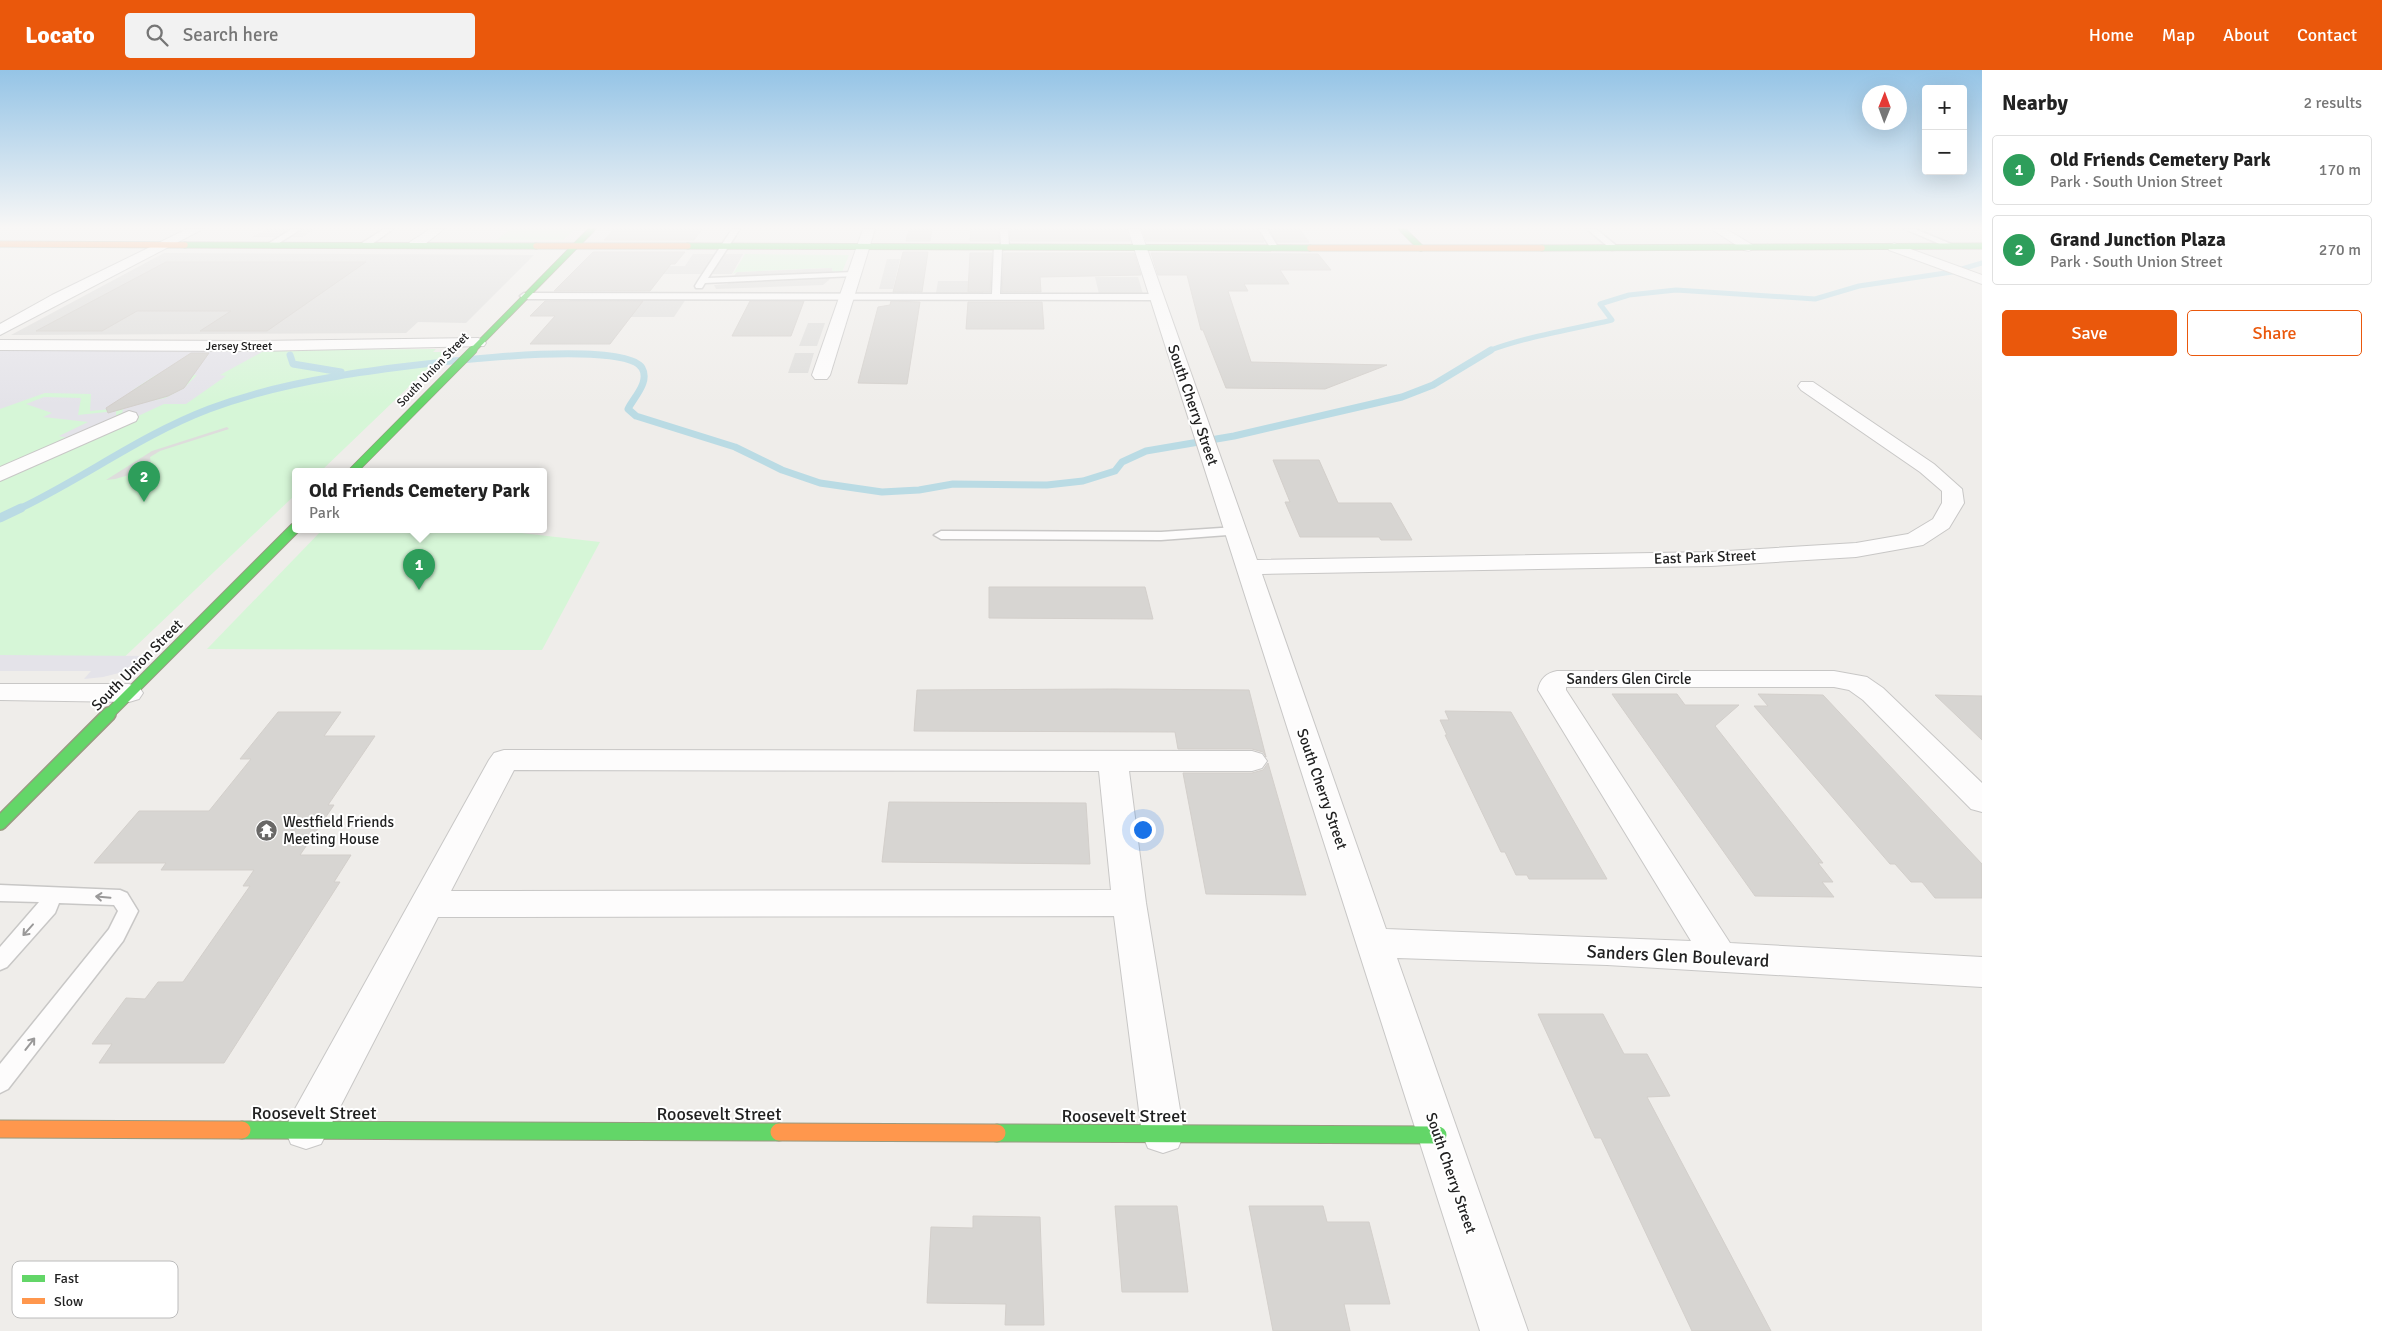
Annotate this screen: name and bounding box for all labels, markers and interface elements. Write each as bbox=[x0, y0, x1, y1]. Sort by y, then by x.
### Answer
search box bbox=[125, 13, 475, 58]
text: Locato bbox=[25, 20, 95, 50]
icon: search bbox=[143, 21, 171, 49]
text: Search here bbox=[183, 23, 279, 47]
text: Home bbox=[2089, 24, 2134, 46]
text: Map bbox=[2162, 24, 2195, 46]
text: About bbox=[2223, 24, 2269, 46]
text: Contact bbox=[2297, 24, 2357, 46]
north arrow bbox=[1862, 85, 1907, 130]
map controls bbox=[1922, 85, 1967, 175]
button: + bbox=[1922, 85, 1967, 130]
text: Nearby bbox=[2002, 90, 2068, 116]
text: 2 results bbox=[2303, 93, 2362, 113]
button: − bbox=[1922, 130, 1967, 175]
text: Old Friends Cemetery Park bbox=[2050, 148, 2271, 172]
text: 1 bbox=[2015, 160, 2023, 180]
text: 170 m bbox=[2319, 160, 2361, 180]
text: Park · South Union Street bbox=[2050, 172, 2222, 192]
text: Grand Junction Plaza bbox=[2050, 228, 2226, 252]
text: 2 bbox=[2015, 240, 2023, 260]
text: 270 m bbox=[2319, 240, 2361, 260]
text: Park · South Union Street bbox=[2050, 252, 2222, 272]
button: Save bbox=[2002, 310, 2177, 356]
button: Share bbox=[2187, 310, 2362, 356]
street label: South Union Street bbox=[394, 330, 472, 410]
street label: Jersey Street bbox=[206, 339, 272, 354]
street label: South Cherry Street bbox=[1164, 342, 1222, 468]
pin: 2 bbox=[128, 461, 160, 502]
popup bbox=[292, 468, 547, 533]
text: Old Friends Cemetery Park bbox=[309, 479, 530, 503]
text: Park bbox=[309, 503, 340, 523]
street label: East Park Street bbox=[1654, 546, 1756, 568]
pin: 1 bbox=[403, 549, 435, 590]
street label: South Union Street bbox=[88, 616, 186, 714]
street label: Sanders Glen Circle bbox=[1566, 670, 1692, 688]
street label: South Cherry Street bbox=[1293, 726, 1351, 852]
place label: Westfield Friends Meeting House bbox=[283, 813, 395, 848]
your location bbox=[1130, 817, 1156, 843]
temple icon: Westfield Friends Meeting House bbox=[255, 819, 279, 843]
one-way arrow bbox=[95, 892, 111, 902]
one-way arrow bbox=[22, 923, 33, 936]
street label: Sanders Glen Boulevard bbox=[1586, 940, 1770, 972]
one-way arrow bbox=[25, 1038, 36, 1051]
street label: Roosevelt Street bbox=[251, 1102, 377, 1124]
street label: Roosevelt Street bbox=[656, 1103, 782, 1125]
street label: Roosevelt Street bbox=[1061, 1105, 1187, 1127]
street label: South Cherry Street bbox=[1422, 1110, 1480, 1236]
legend bbox=[12, 1261, 178, 1318]
text: Fast bbox=[54, 1270, 79, 1287]
text: Slow bbox=[54, 1293, 83, 1310]

